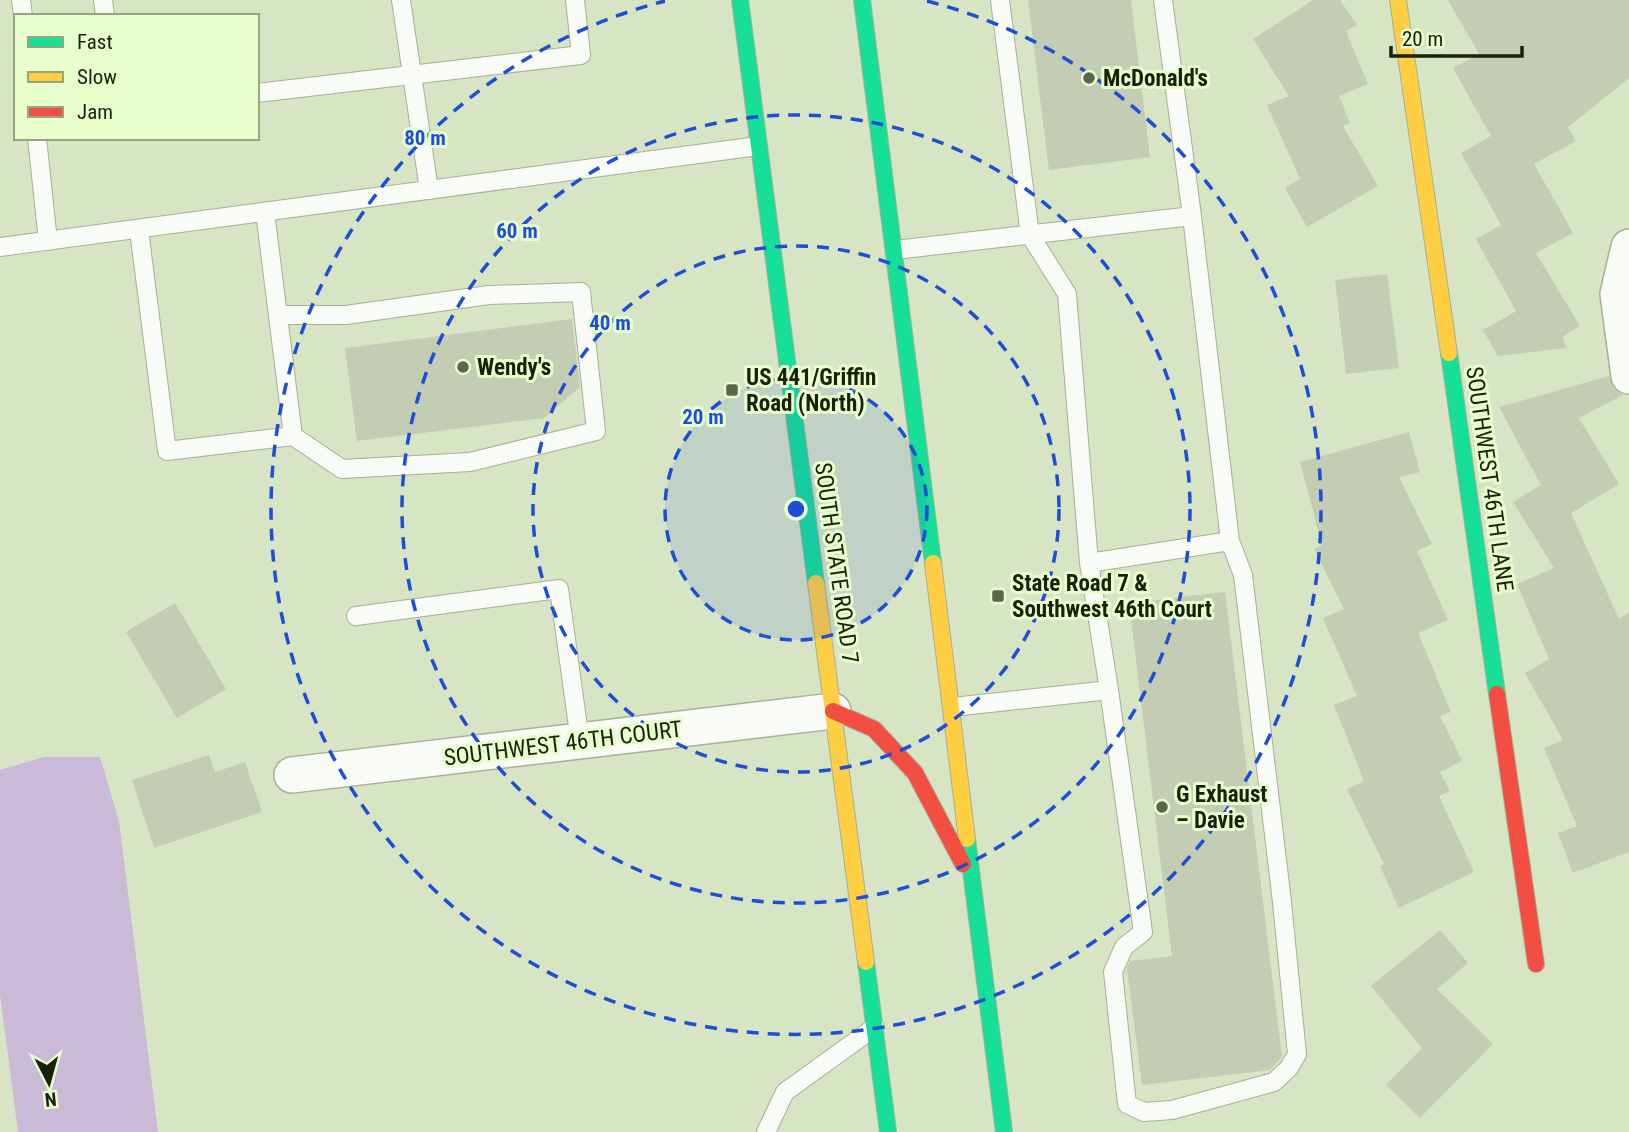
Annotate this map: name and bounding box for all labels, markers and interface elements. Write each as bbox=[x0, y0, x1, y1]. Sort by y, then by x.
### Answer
legend bbox=[14, 14, 259, 140]
scale bar bbox=[1391, 14, 1522, 58]
text: 20 m bbox=[1402, 27, 1443, 51]
text: Fast bbox=[77, 30, 113, 54]
text: Slow bbox=[77, 65, 117, 89]
place label: McDonald's bbox=[1103, 65, 1208, 92]
marker: McDonald's bbox=[1081, 70, 1097, 86]
text: Jam bbox=[77, 100, 113, 124]
text: 80 m bbox=[404, 126, 446, 150]
text: 60 m bbox=[496, 219, 538, 243]
text: 40 m bbox=[589, 311, 631, 335]
place label: Wendy's bbox=[477, 354, 551, 381]
marker: Wendy's bbox=[455, 359, 471, 375]
place label: US 441/Griffin Road (North) bbox=[746, 364, 876, 417]
street label: SOUTHWEST 46TH LANE bbox=[1460, 365, 1519, 593]
marker: US 441/Griffin Road (North) bbox=[724, 382, 740, 398]
text: 20 m bbox=[682, 405, 724, 429]
street label: SOUTH STATE ROAD 7 bbox=[809, 461, 864, 665]
centre of rings bbox=[784, 497, 808, 521]
place label: State Road 7 & Southwest 46th Court bbox=[1012, 570, 1212, 623]
marker: State Road 7 & Southwest 46th Court bbox=[990, 588, 1006, 604]
street label: SOUTHWEST 46TH COURT bbox=[442, 715, 684, 772]
place label: G Exhaust – Davie bbox=[1176, 781, 1267, 834]
marker: G Exhaust – Davie bbox=[1154, 799, 1170, 815]
north arrow bbox=[14, 1048, 84, 1118]
text: N bbox=[44, 1087, 58, 1111]

